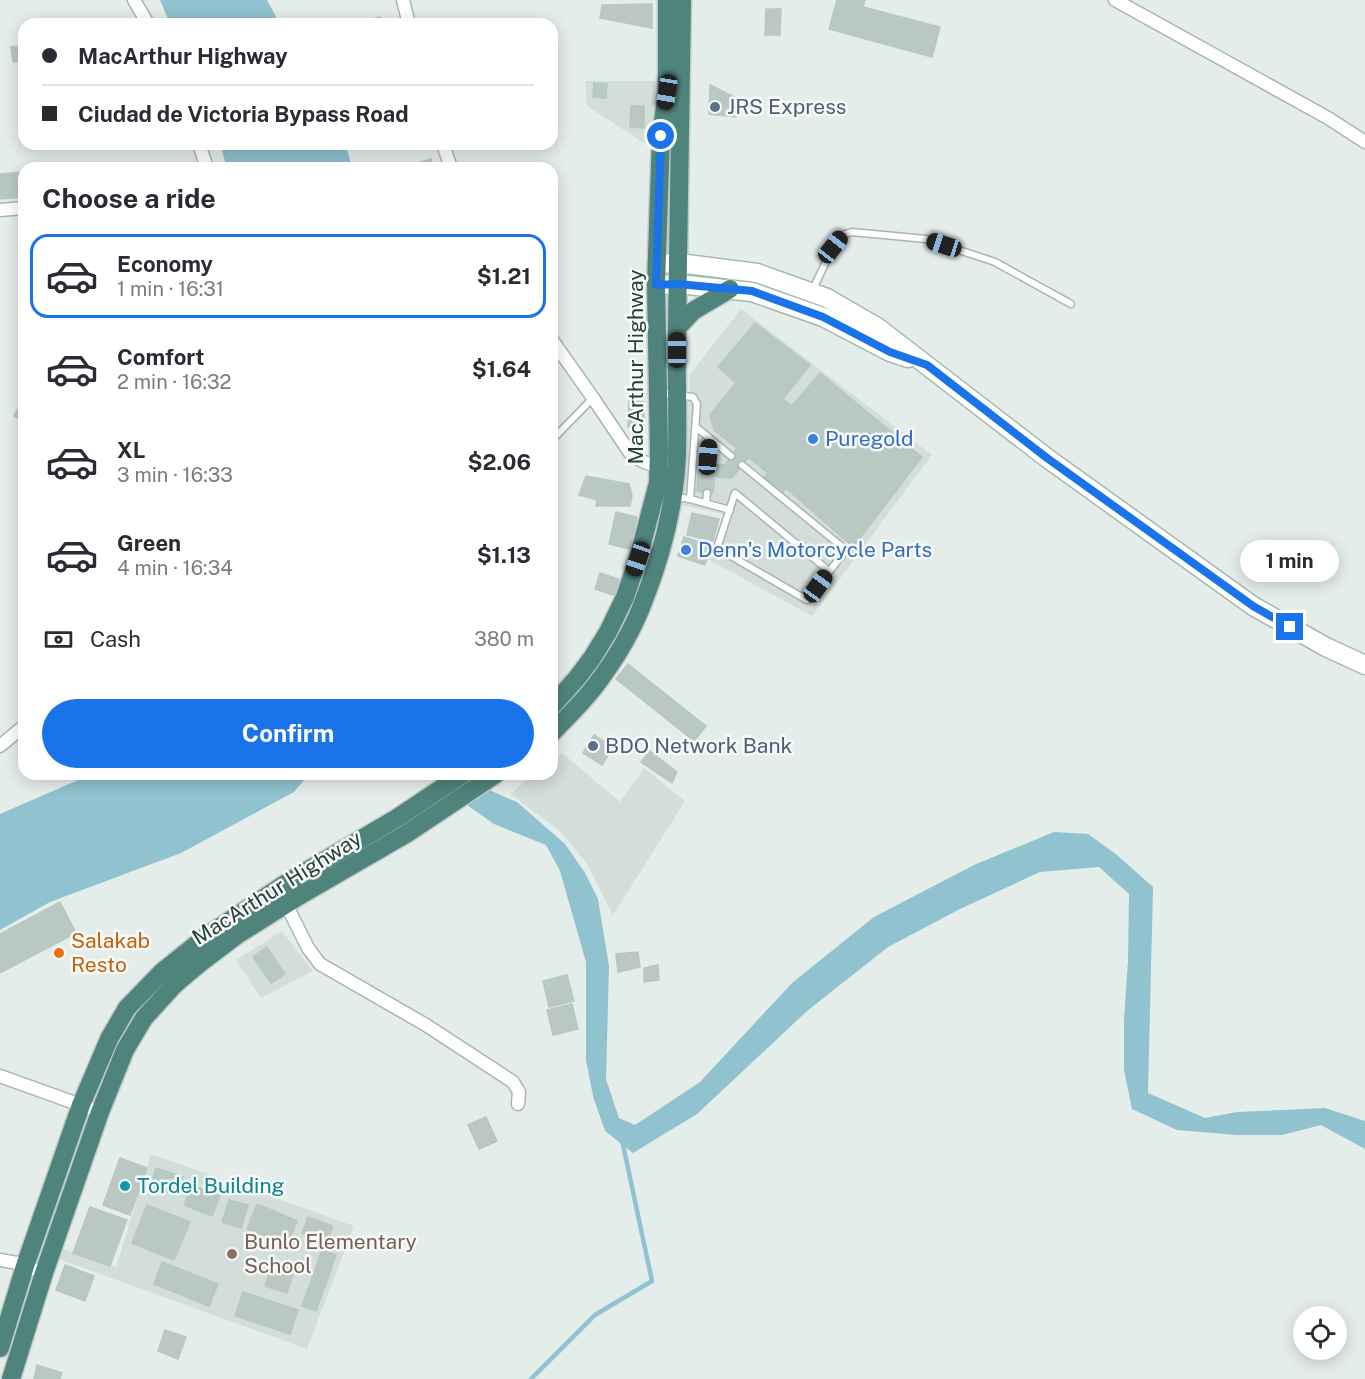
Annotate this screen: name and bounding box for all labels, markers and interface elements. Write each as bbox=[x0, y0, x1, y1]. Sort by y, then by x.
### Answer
text: MacArthur Highway bbox=[78, 43, 288, 69]
car bbox=[655, 73, 679, 111]
place label: JRS Express bbox=[727, 94, 846, 119]
marker: JRS Express bbox=[708, 100, 722, 114]
text: Ciudad de Victoria Bypass Road bbox=[78, 101, 409, 127]
route start bbox=[647, 122, 674, 149]
text: Choose a ride bbox=[42, 182, 216, 214]
car bbox=[815, 227, 851, 267]
car bbox=[924, 231, 964, 259]
icon: car bbox=[45, 249, 99, 303]
text: Economy bbox=[117, 251, 213, 277]
text: $1.21 bbox=[477, 263, 531, 289]
street label: MacArthur Highway bbox=[623, 270, 648, 465]
text: 1 min · 16:31 bbox=[117, 277, 224, 301]
car bbox=[668, 332, 686, 368]
icon: car bbox=[45, 342, 99, 396]
text: Comfort bbox=[117, 344, 204, 370]
text: $1.64 bbox=[472, 356, 531, 382]
text: 2 min · 16:32 bbox=[117, 370, 232, 394]
place label: Puregold bbox=[825, 426, 913, 451]
marker: Puregold bbox=[806, 432, 820, 446]
icon: car bbox=[45, 435, 99, 489]
text: XL bbox=[117, 437, 145, 463]
car bbox=[698, 438, 718, 476]
text: $2.06 bbox=[467, 449, 531, 475]
text: 3 min · 16:33 bbox=[117, 463, 233, 487]
icon: car bbox=[45, 528, 99, 582]
text: Green bbox=[117, 530, 181, 556]
place label: Denn's Motorcycle Parts bbox=[698, 537, 932, 562]
car bbox=[624, 539, 652, 579]
callout: 1 min bbox=[1240, 540, 1340, 582]
text: $1.13 bbox=[477, 542, 531, 568]
marker: Denn's Motorcycle Parts bbox=[679, 543, 693, 557]
text: 1 min bbox=[1265, 549, 1314, 573]
text: 4 min · 16:34 bbox=[117, 556, 233, 580]
car bbox=[800, 566, 836, 606]
route end bbox=[1276, 613, 1303, 640]
icon: cash bbox=[42, 623, 75, 656]
text: Cash bbox=[90, 626, 141, 652]
text: 380 m bbox=[474, 627, 534, 651]
button: Confirm bbox=[42, 699, 534, 768]
place label: BDO Network Bank bbox=[605, 733, 793, 758]
marker: BDO Network Bank bbox=[586, 739, 600, 753]
street label: MacArthur Highway bbox=[187, 825, 366, 950]
place label: Salakab Resto bbox=[71, 928, 150, 977]
marker: Salakab Resto bbox=[52, 946, 66, 960]
place label: Tordel Building bbox=[137, 1173, 285, 1198]
marker: Tordel Building bbox=[118, 1179, 132, 1193]
place label: Bunlo Elementary School bbox=[244, 1229, 417, 1278]
marker: Bunlo Elementary School bbox=[225, 1247, 239, 1261]
map controls bbox=[1293, 1306, 1347, 1360]
button: locate bbox=[1293, 1306, 1347, 1360]

